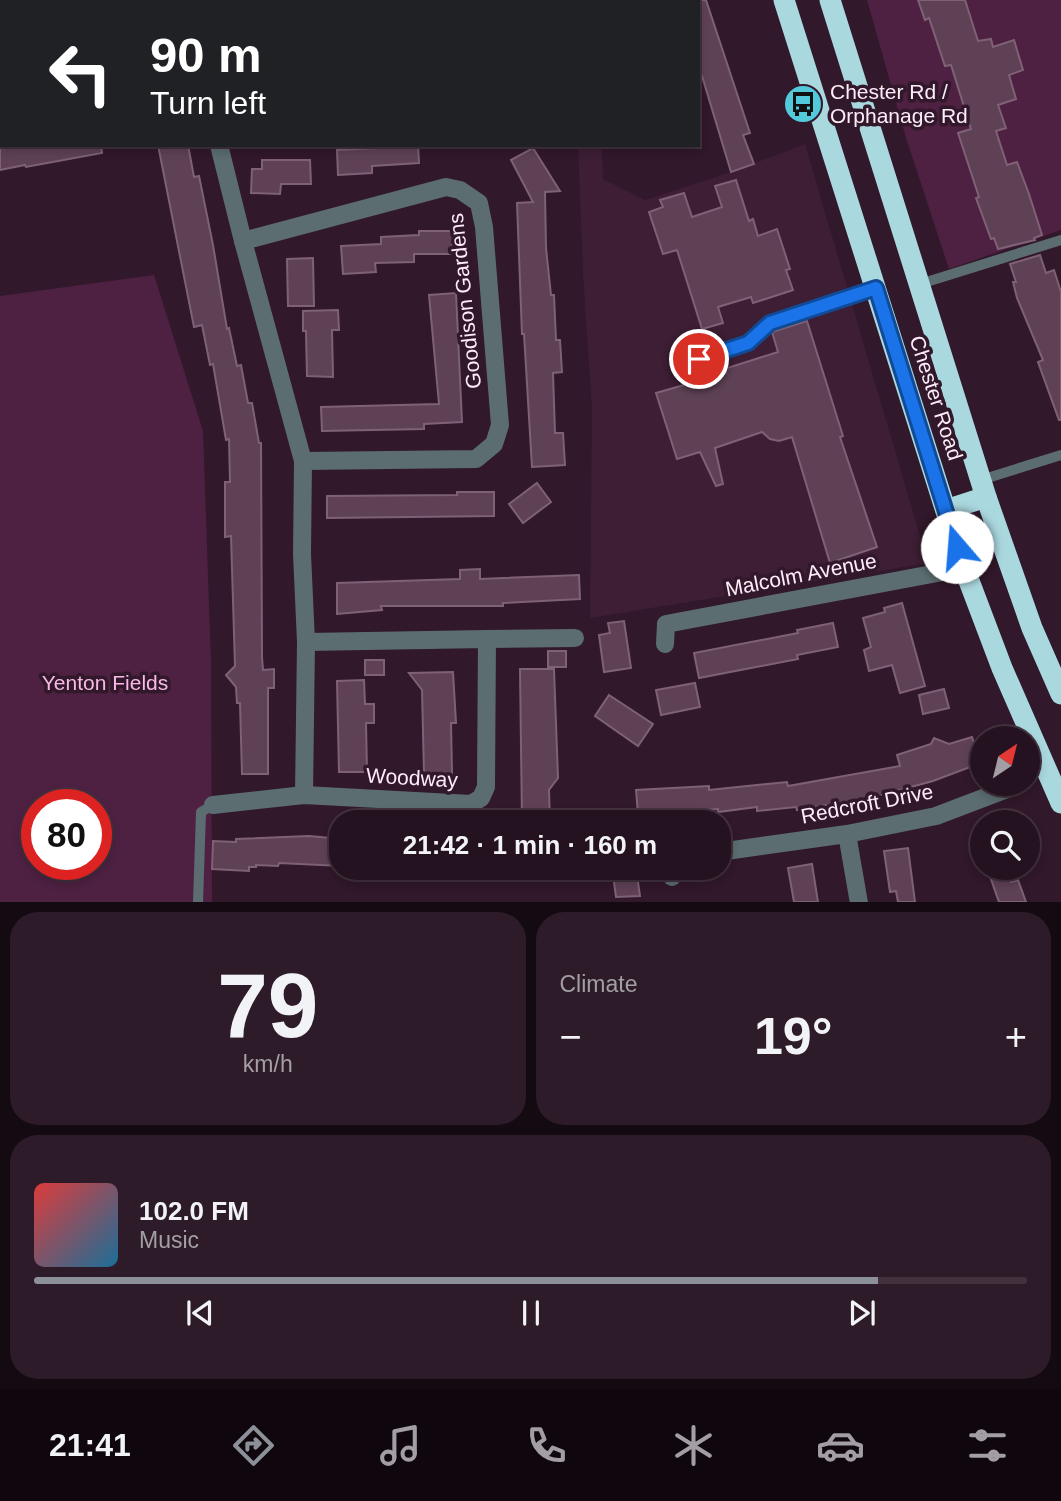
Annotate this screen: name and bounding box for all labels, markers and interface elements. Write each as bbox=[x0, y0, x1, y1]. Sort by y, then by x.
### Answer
icon: left bbox=[35, 28, 126, 119]
text: 90 m bbox=[150, 28, 262, 82]
place label: Chester Rd / Orphanage Rd bbox=[830, 80, 968, 127]
bus stop icon: Chester Rd / Orphanage Rd bbox=[782, 83, 824, 125]
text: Turn left bbox=[150, 85, 266, 121]
street label: Goodison Gardens bbox=[444, 212, 485, 390]
pin bbox=[669, 329, 729, 389]
street label: Chester Road bbox=[906, 333, 967, 463]
icon: arrive bbox=[680, 340, 718, 378]
position arrow bbox=[920, 510, 994, 584]
street label: Malcolm Avenue bbox=[723, 549, 879, 600]
park label: Yenton Fields bbox=[42, 671, 168, 694]
north arrow bbox=[970, 726, 1040, 796]
map controls bbox=[970, 726, 1040, 880]
street label: Woodway bbox=[366, 764, 459, 791]
street label: Redcroft Drive bbox=[799, 779, 935, 828]
speed limit sign: 80 bbox=[21, 789, 112, 880]
button: search bbox=[970, 810, 1040, 880]
text: 21:42 · 1 min · 160 m bbox=[403, 830, 657, 860]
text: 79 bbox=[217, 955, 318, 1056]
text: Climate bbox=[560, 971, 637, 997]
text: 19° bbox=[754, 1007, 833, 1065]
text: − bbox=[560, 1016, 582, 1058]
text: + bbox=[1005, 1016, 1027, 1058]
text: km/h bbox=[243, 1051, 293, 1077]
text: 102.0 FM bbox=[139, 1196, 249, 1226]
text: Music bbox=[139, 1227, 199, 1253]
icon: previous bbox=[181, 1294, 219, 1332]
icon: pause bbox=[512, 1294, 550, 1332]
icon: next bbox=[843, 1294, 881, 1332]
icon: directions bbox=[229, 1421, 278, 1470]
icon: music bbox=[376, 1421, 425, 1470]
icon: phone bbox=[522, 1421, 571, 1470]
icon: climate bbox=[669, 1421, 718, 1470]
icon: car bbox=[816, 1421, 865, 1470]
icon: filters bbox=[963, 1421, 1012, 1470]
text: 21:41 bbox=[49, 1427, 131, 1463]

